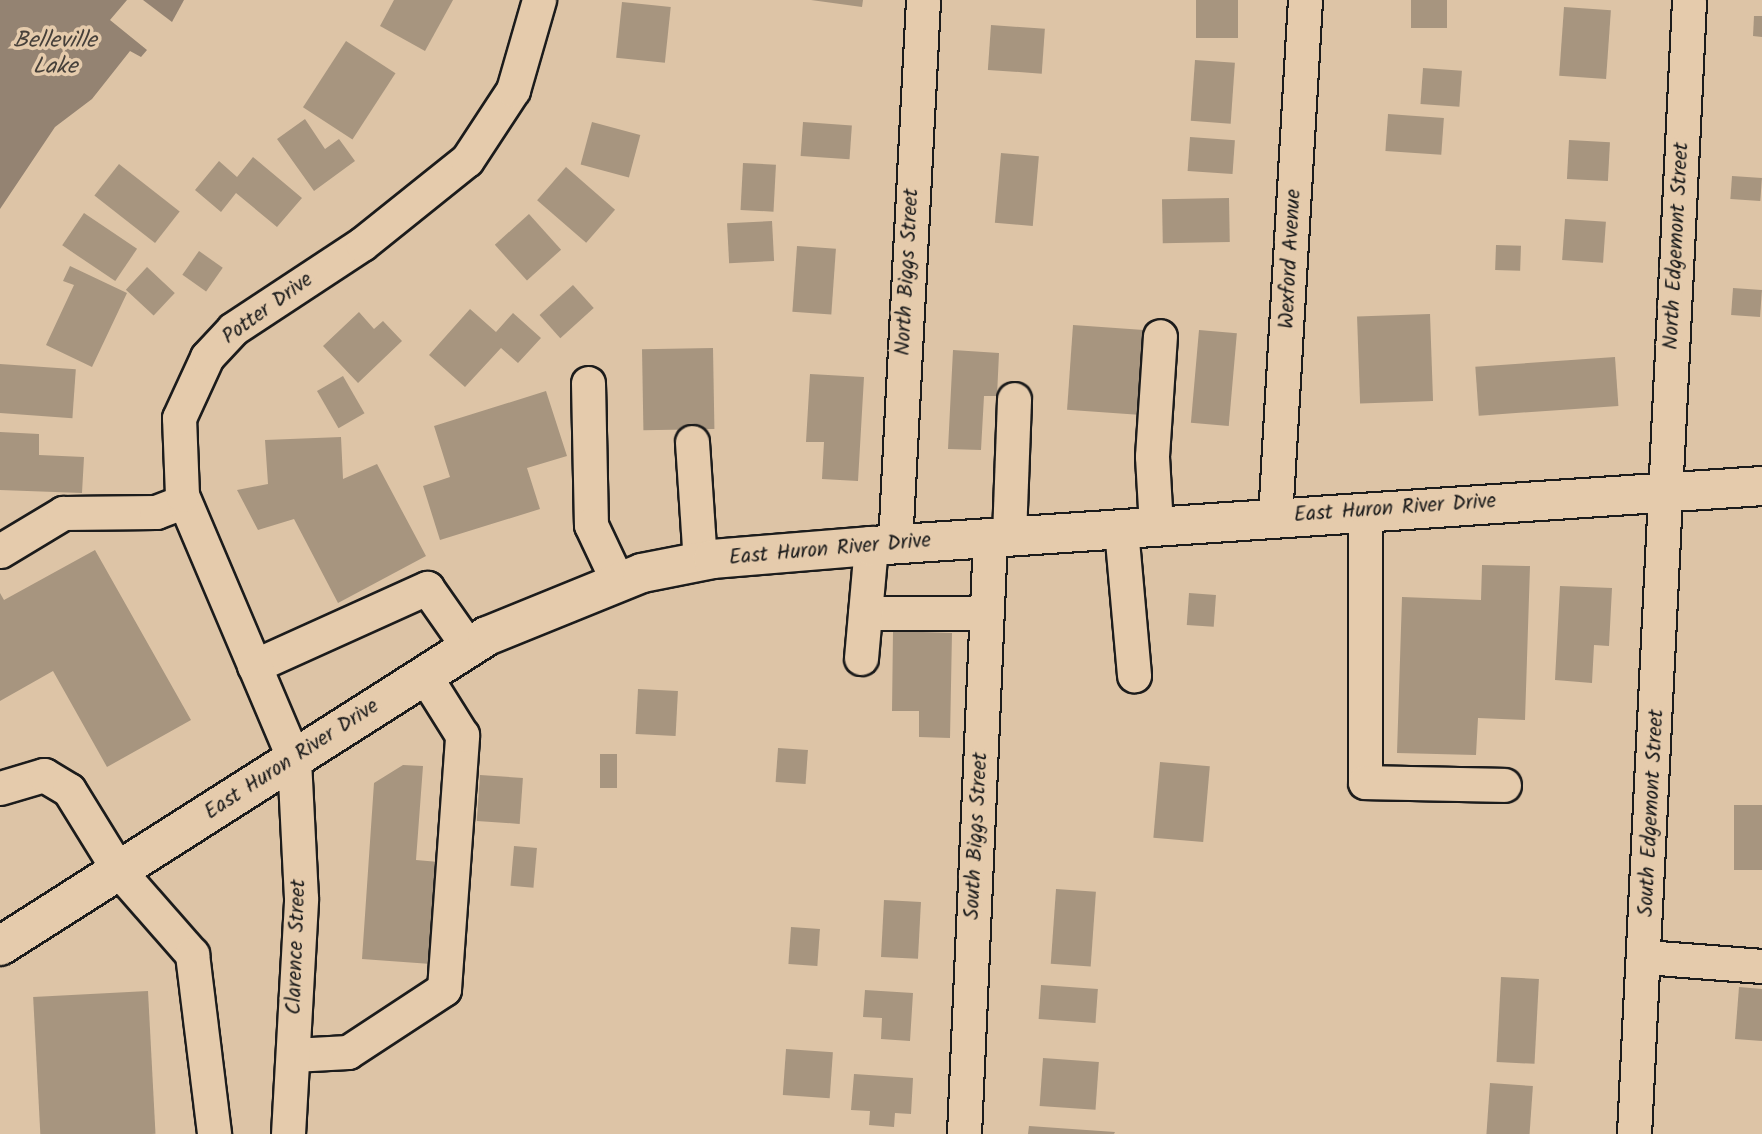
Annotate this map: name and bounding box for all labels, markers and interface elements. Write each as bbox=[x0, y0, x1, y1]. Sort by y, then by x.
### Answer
water label: Belleville Lake bbox=[13, 27, 97, 81]
street label: North Edgemont Street bbox=[1659, 142, 1695, 350]
street label: North Biggs Street bbox=[891, 188, 925, 356]
street label: Wexford Avenue bbox=[1275, 188, 1307, 330]
street label: Potter Drive bbox=[218, 268, 318, 350]
street label: East Huron River Drive bbox=[1293, 489, 1497, 529]
street label: East Huron River Drive bbox=[728, 529, 932, 571]
street label: East Huron River Drive bbox=[200, 694, 384, 826]
street label: South Edgemont Street bbox=[1634, 708, 1670, 918]
street label: South Biggs Street bbox=[960, 752, 994, 920]
street label: Clarence Street bbox=[282, 879, 312, 1015]

